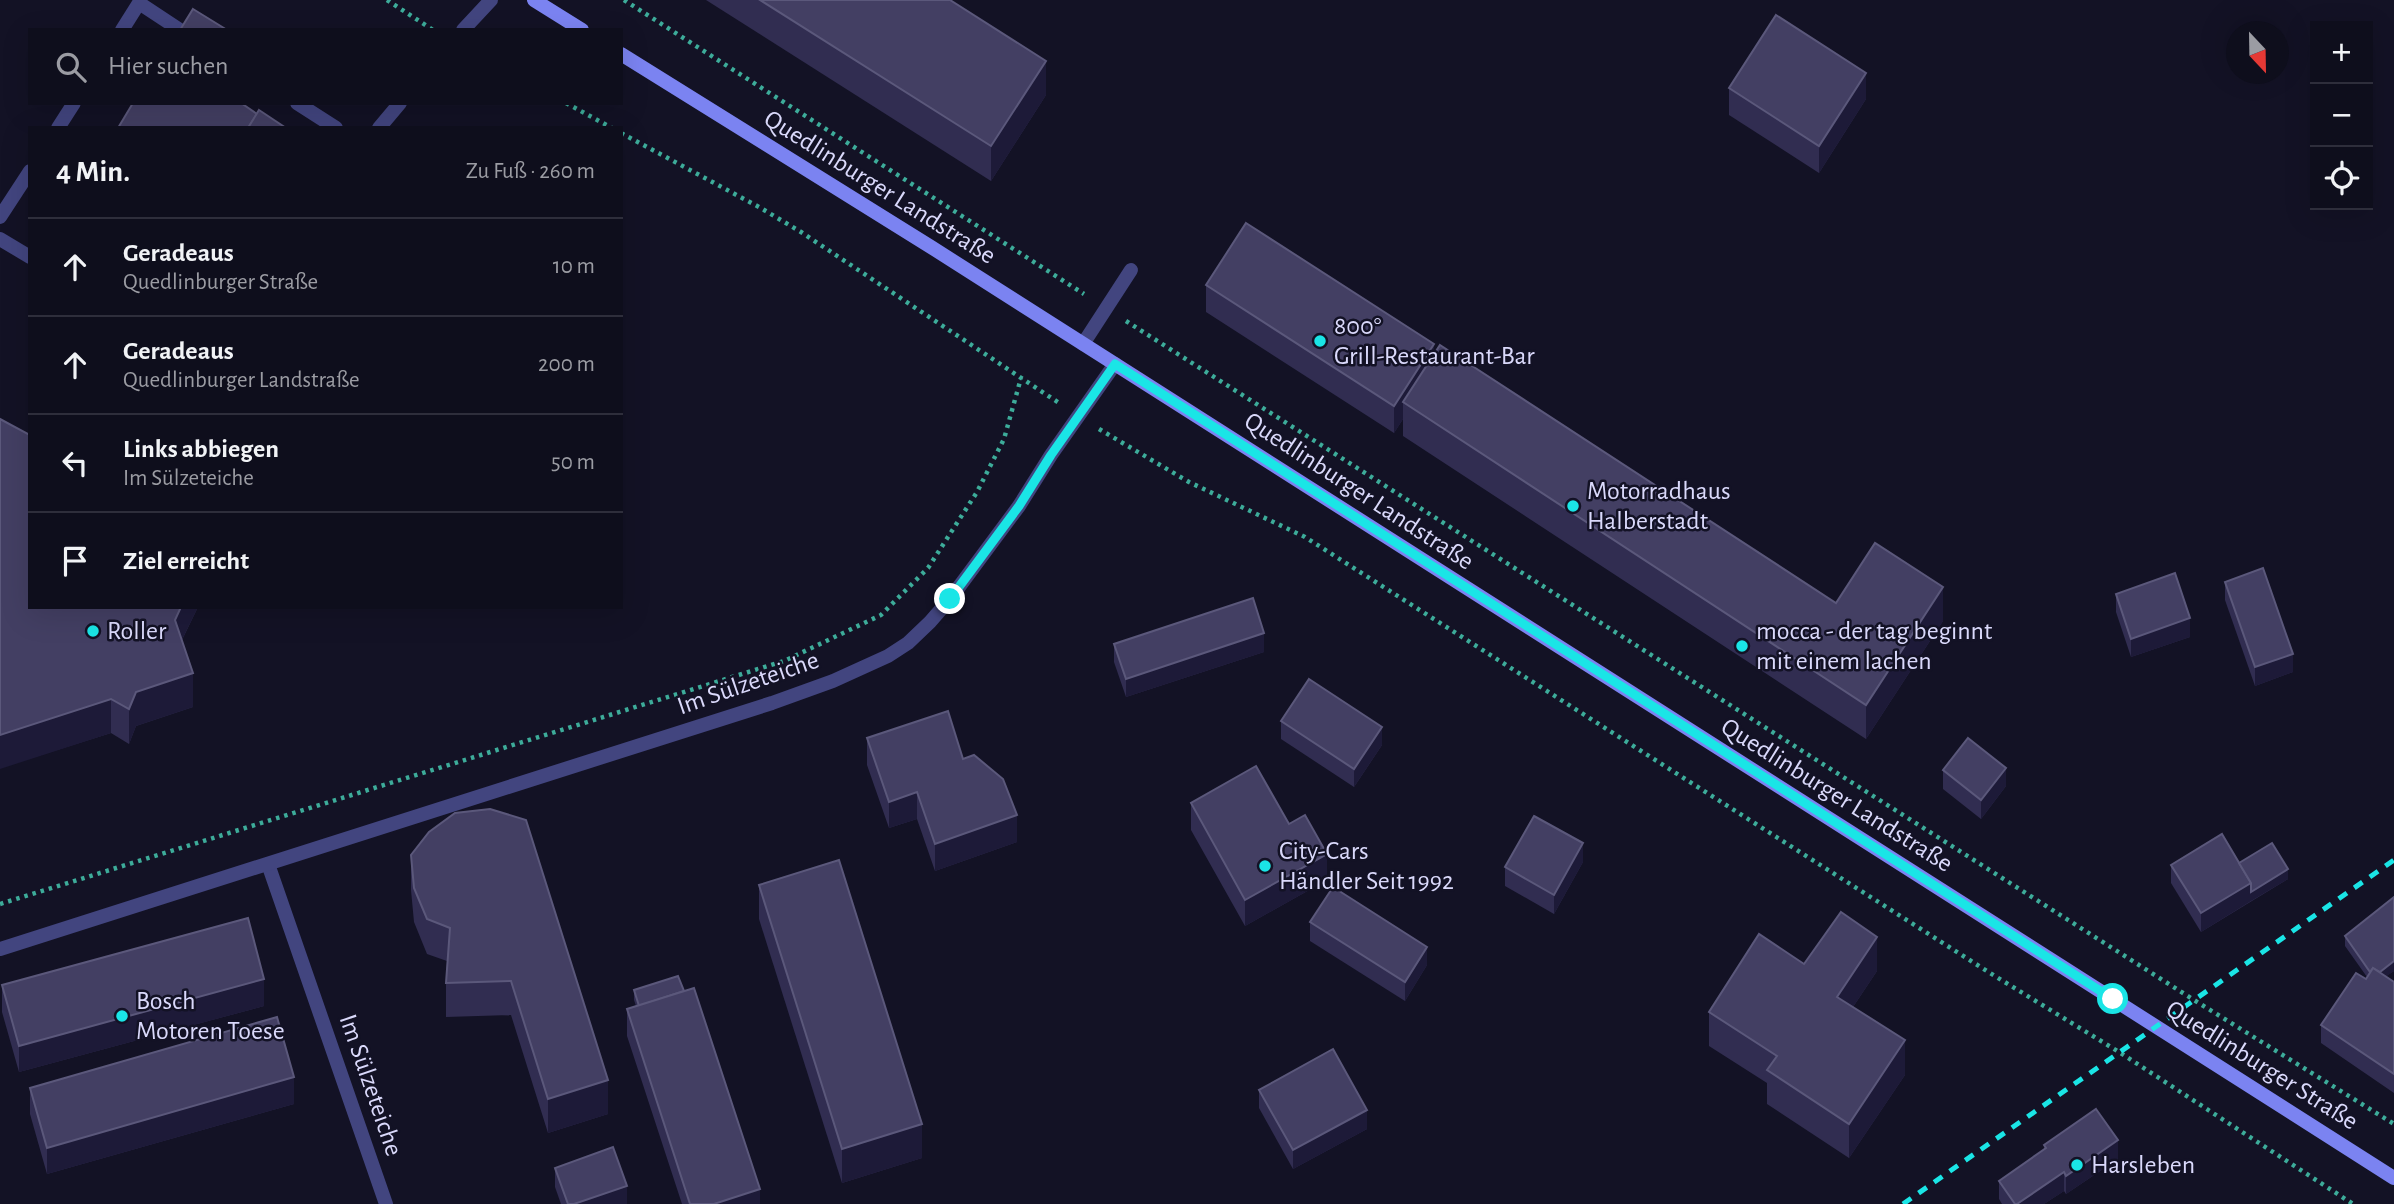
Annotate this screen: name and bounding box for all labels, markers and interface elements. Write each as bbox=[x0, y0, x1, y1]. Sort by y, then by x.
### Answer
north arrow bbox=[2226, 21, 2289, 84]
map controls bbox=[2310, 21, 2373, 210]
button: + bbox=[2310, 21, 2373, 84]
search box bbox=[28, 28, 623, 105]
icon: search bbox=[52, 48, 90, 86]
text: Hier suchen bbox=[108, 53, 229, 79]
button: − bbox=[2310, 84, 2373, 147]
street label: Quedlinburger Landstraße bbox=[760, 105, 1000, 269]
button: locate bbox=[2310, 147, 2373, 210]
text: 4 Min. bbox=[56, 157, 130, 187]
text: Zu Fuß · 260 m bbox=[466, 160, 595, 183]
text: Geradeaus bbox=[123, 240, 234, 266]
icon: ahead bbox=[56, 248, 94, 286]
text: 10 m bbox=[553, 255, 595, 278]
text: Quedlinburger Straße bbox=[123, 271, 318, 294]
place label: 800° Grill-Restaurant-Bar bbox=[1334, 313, 1535, 369]
marker: 800° Grill-Restaurant-Bar bbox=[1312, 333, 1328, 349]
text: Geradeaus bbox=[123, 338, 234, 364]
icon: ahead bbox=[56, 346, 94, 384]
text: 200 m bbox=[538, 353, 595, 376]
text: Quedlinburger Landstraße bbox=[123, 369, 360, 392]
street label: Quedlinburger Landstraße bbox=[1240, 407, 1478, 575]
text: Links abbiegen bbox=[123, 436, 279, 462]
icon: left bbox=[56, 444, 94, 482]
text: 50 m bbox=[551, 451, 595, 474]
text: Im Sülzeteiche bbox=[123, 467, 254, 490]
place label: Motorradhaus Halberstadt bbox=[1587, 478, 1731, 534]
marker: Motorradhaus Halberstadt bbox=[1565, 498, 1581, 514]
icon: arrive bbox=[56, 542, 94, 580]
text: Ziel erreicht bbox=[123, 548, 249, 574]
route end bbox=[934, 583, 965, 614]
place label: Roller bbox=[107, 618, 167, 644]
place label: mocca - der tag beginnt mit einem lachen bbox=[1756, 618, 1992, 674]
marker: Roller bbox=[85, 623, 101, 639]
marker: mocca - der tag beginnt mit einem lachen bbox=[1734, 638, 1750, 654]
street label: Im Sülzeteiche bbox=[674, 647, 822, 719]
street label: Quedlinburger Landstraße bbox=[1717, 713, 1957, 877]
place label: City-Cars Händler Seit 1992 bbox=[1279, 838, 1454, 894]
marker: City-Cars Händler Seit 1992 bbox=[1257, 858, 1273, 874]
route start bbox=[2097, 983, 2128, 1014]
place label: Bosch Motoren Toese bbox=[136, 988, 285, 1044]
street label: Quedlinburger Straße bbox=[2162, 996, 2362, 1134]
marker: Bosch Motoren Toese bbox=[114, 1008, 130, 1024]
street label: Im Sülzeteiche bbox=[335, 1011, 407, 1159]
place label: Harsleben bbox=[2091, 1152, 2195, 1178]
marker: Harsleben bbox=[2069, 1157, 2085, 1173]

